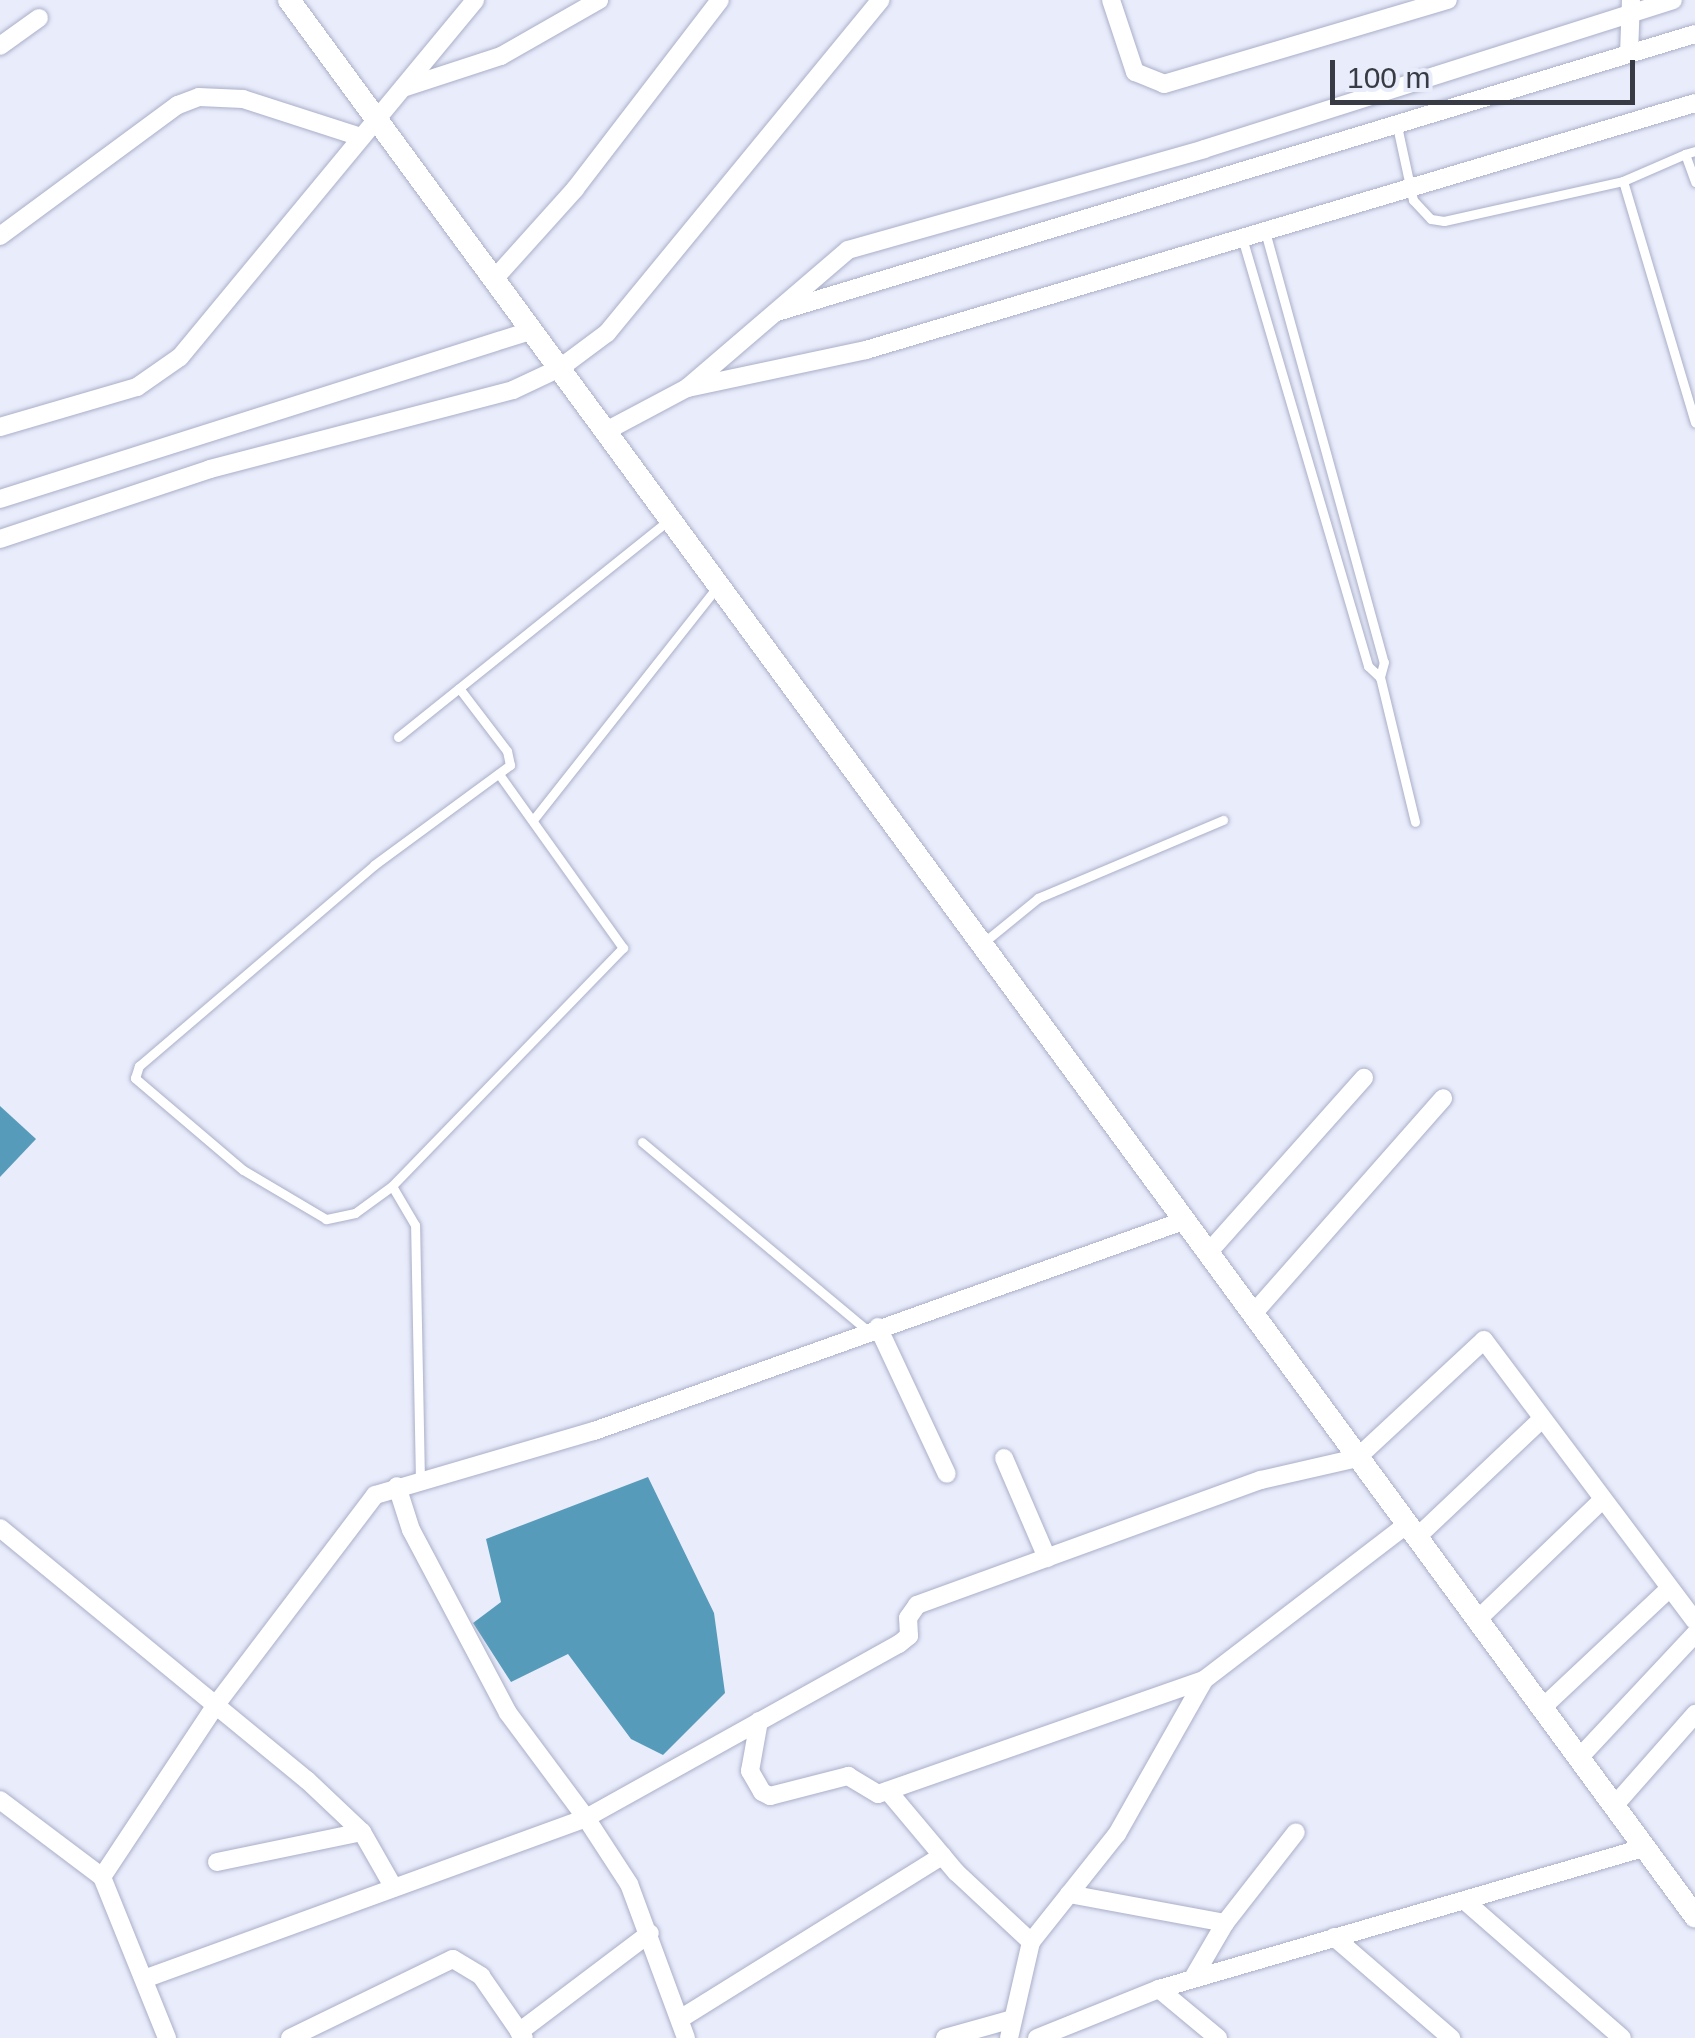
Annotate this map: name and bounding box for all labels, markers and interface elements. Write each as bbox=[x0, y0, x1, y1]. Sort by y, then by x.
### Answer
scale bar bbox=[1335, 40, 1640, 102]
text: 100 m bbox=[1347, 61, 1430, 94]

